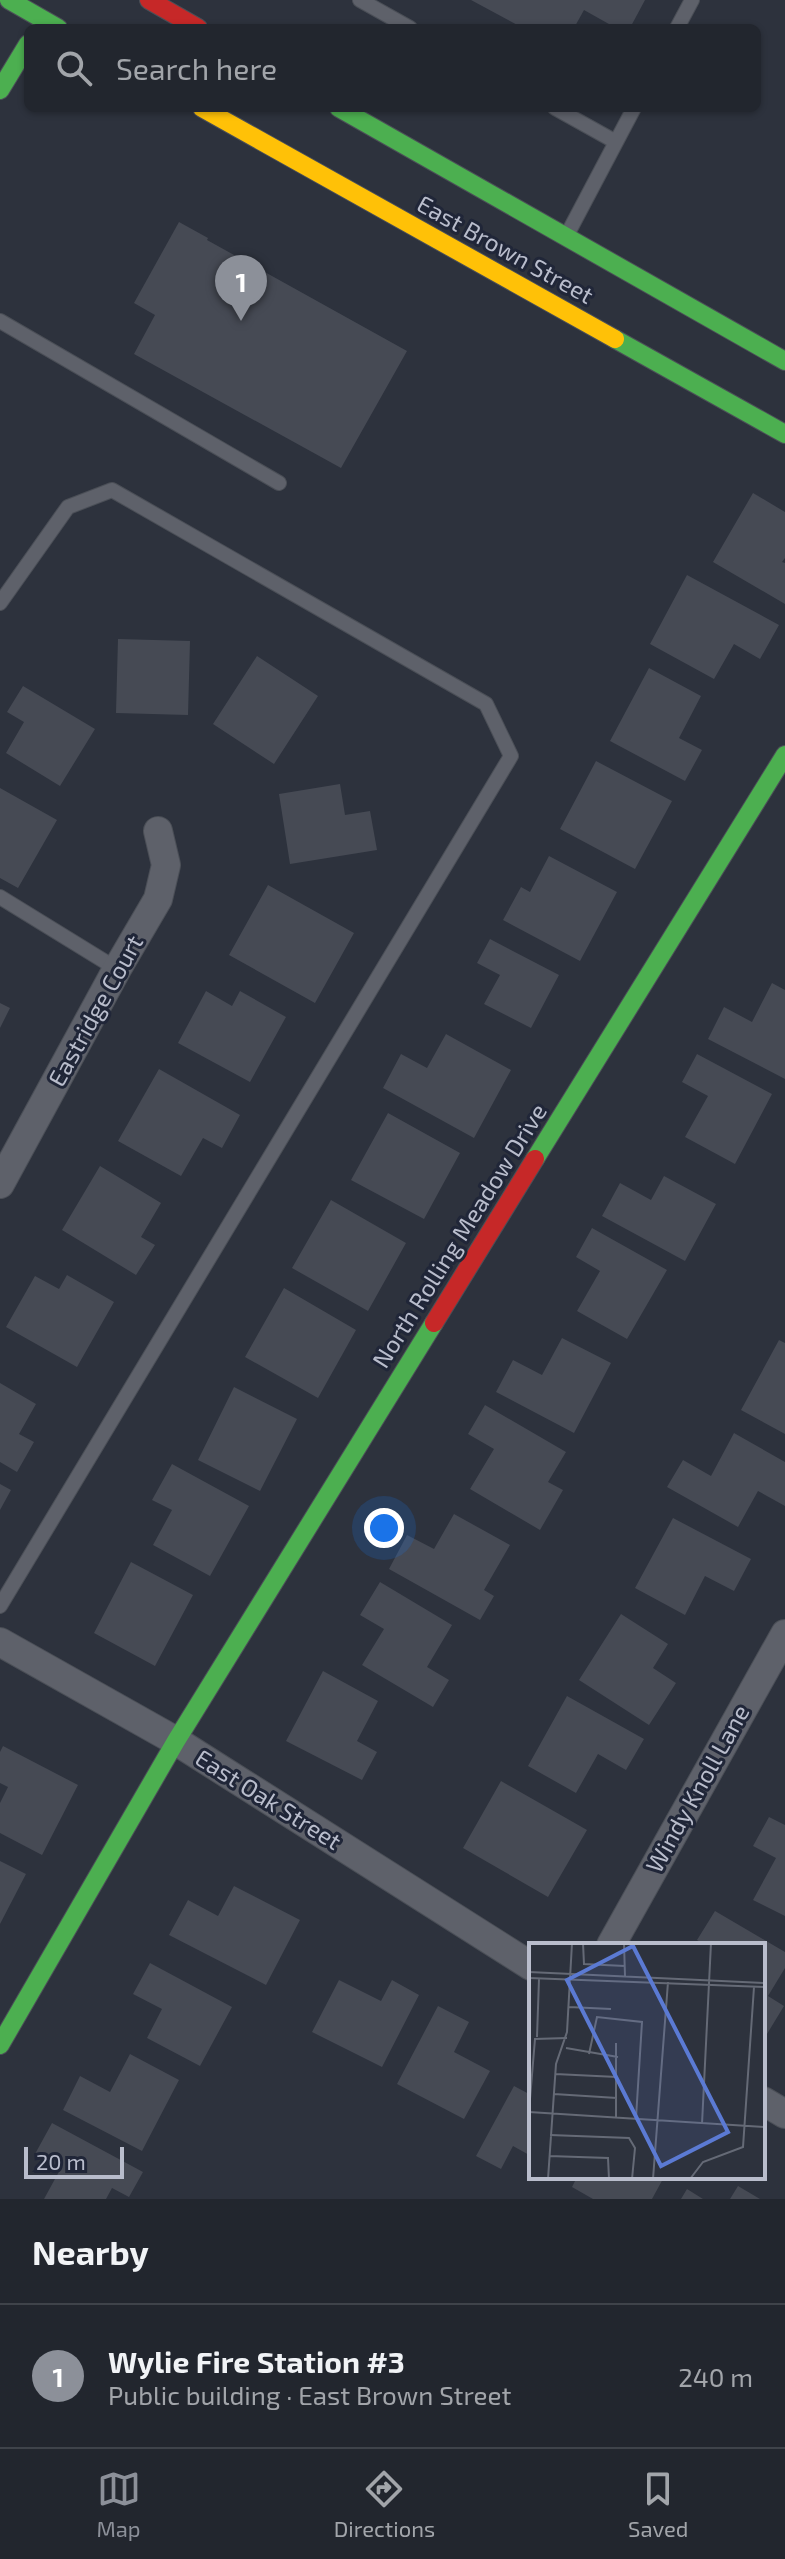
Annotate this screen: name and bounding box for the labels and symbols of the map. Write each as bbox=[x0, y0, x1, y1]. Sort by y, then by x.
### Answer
street label: East Brown Street bbox=[413, 188, 599, 309]
pin: 1 bbox=[215, 255, 267, 321]
street label: Eastridge Court bbox=[41, 930, 148, 1091]
street label: North Rolling Meadow Drive bbox=[365, 1098, 552, 1373]
your location bbox=[364, 1508, 404, 1548]
street label: Windy Knoll Lane bbox=[639, 1699, 755, 1877]
street label: East Oak Street bbox=[190, 1742, 347, 1855]
inset map bbox=[529, 1943, 765, 2179]
scale bar bbox=[24, 2143, 124, 2179]

